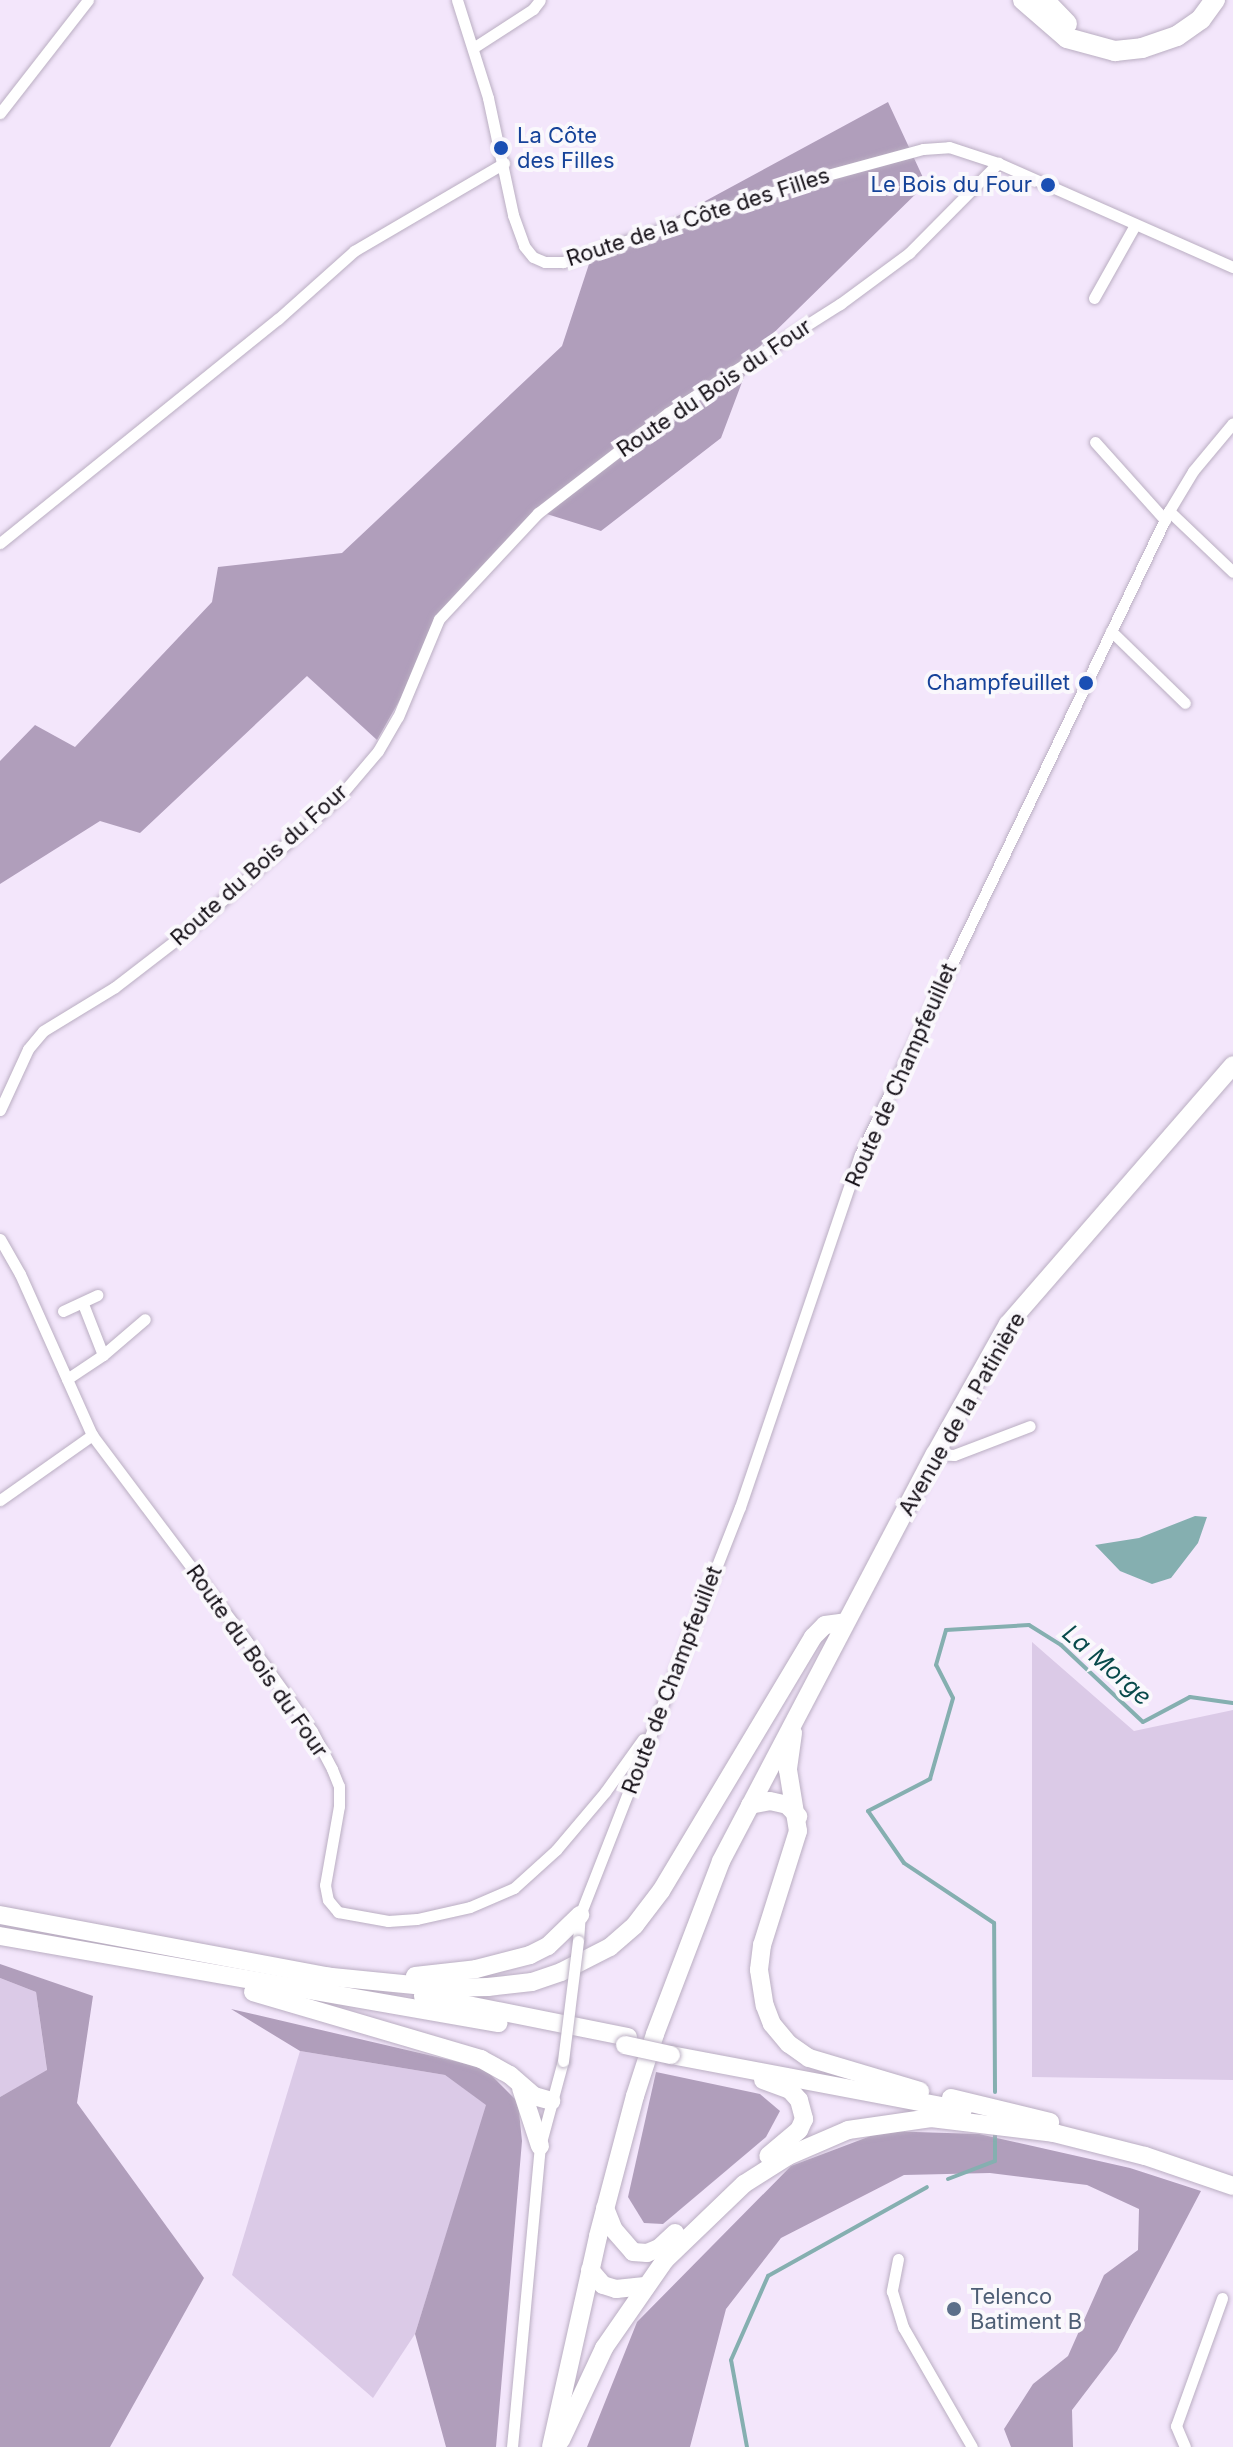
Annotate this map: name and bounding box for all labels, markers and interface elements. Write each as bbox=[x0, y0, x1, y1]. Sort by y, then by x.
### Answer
place label: La Côte des Filles bbox=[517, 122, 615, 174]
marker: La Côte des Filles bbox=[492, 139, 510, 157]
street label: Route de la Côte des Filles bbox=[563, 162, 833, 272]
place label: Le Bois du Four bbox=[871, 172, 1032, 198]
marker: Le Bois du Four bbox=[1039, 176, 1057, 194]
street label: Route du Bois du Four bbox=[612, 313, 816, 463]
place label: Champfeuillet bbox=[926, 670, 1070, 696]
marker: Champfeuillet bbox=[1077, 674, 1095, 692]
street label: Route du Bois du Four bbox=[165, 779, 353, 951]
street label: Route de Champfeuillet bbox=[840, 959, 962, 1191]
street label: Avenue de la Patinière bbox=[893, 1308, 1031, 1520]
street label: Route du Bois du Four bbox=[181, 1560, 333, 1762]
street label: Route de Champfeuillet bbox=[616, 1562, 728, 1798]
water label: La Morge bbox=[1057, 1619, 1157, 1711]
place label: Telenco Batiment B bbox=[970, 2283, 1082, 2334]
marker: Telenco Batiment B bbox=[945, 2300, 963, 2318]

